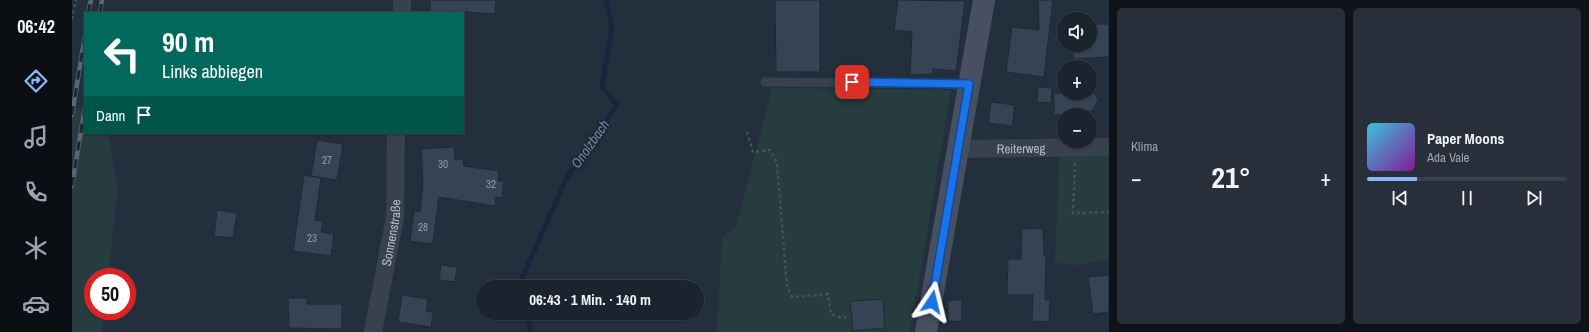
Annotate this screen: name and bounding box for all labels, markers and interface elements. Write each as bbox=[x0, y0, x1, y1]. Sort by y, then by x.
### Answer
map controls bbox=[1057, 12, 1097, 148]
button: sound bbox=[1057, 12, 1097, 52]
text: 06:42 bbox=[17, 14, 55, 39]
text: 90 m bbox=[162, 23, 214, 61]
icon: left bbox=[96, 28, 148, 80]
text: Links abbiegen bbox=[162, 59, 263, 84]
button: + bbox=[1057, 60, 1097, 100]
pin bbox=[835, 65, 869, 99]
icon: directions bbox=[22, 67, 50, 95]
icon: arrive bbox=[841, 71, 863, 93]
icon: arrive bbox=[133, 104, 155, 126]
text: Dann bbox=[96, 105, 125, 126]
button: − bbox=[1057, 108, 1097, 148]
water label: Onolzbach bbox=[567, 116, 613, 172]
icon: music bbox=[22, 123, 50, 151]
text: Paper Moons bbox=[1427, 128, 1504, 149]
text: Klima bbox=[1131, 138, 1158, 155]
street label: Reiterweg bbox=[997, 140, 1046, 157]
text: Ada Vale bbox=[1427, 149, 1469, 166]
house number: 27 bbox=[322, 153, 332, 167]
house number: 30 bbox=[438, 157, 448, 171]
text: 21° bbox=[1211, 157, 1251, 197]
text: − bbox=[1131, 163, 1142, 193]
text: + bbox=[1320, 163, 1331, 193]
house number: 32 bbox=[486, 177, 496, 191]
icon: phone bbox=[22, 178, 50, 206]
icon: previous bbox=[1389, 187, 1411, 209]
icon: pause bbox=[1456, 187, 1478, 209]
icon: next bbox=[1523, 187, 1545, 209]
street label: Sonnenstraße bbox=[378, 199, 404, 267]
house number: 28 bbox=[418, 220, 428, 234]
house number: 23 bbox=[307, 231, 317, 245]
icon: climate bbox=[22, 234, 50, 262]
speed limit sign: 50 bbox=[84, 268, 136, 320]
position arrow bbox=[911, 281, 953, 323]
text: 06:43 · 1 Min. · 140 m bbox=[529, 289, 651, 310]
icon: car bbox=[22, 290, 50, 318]

